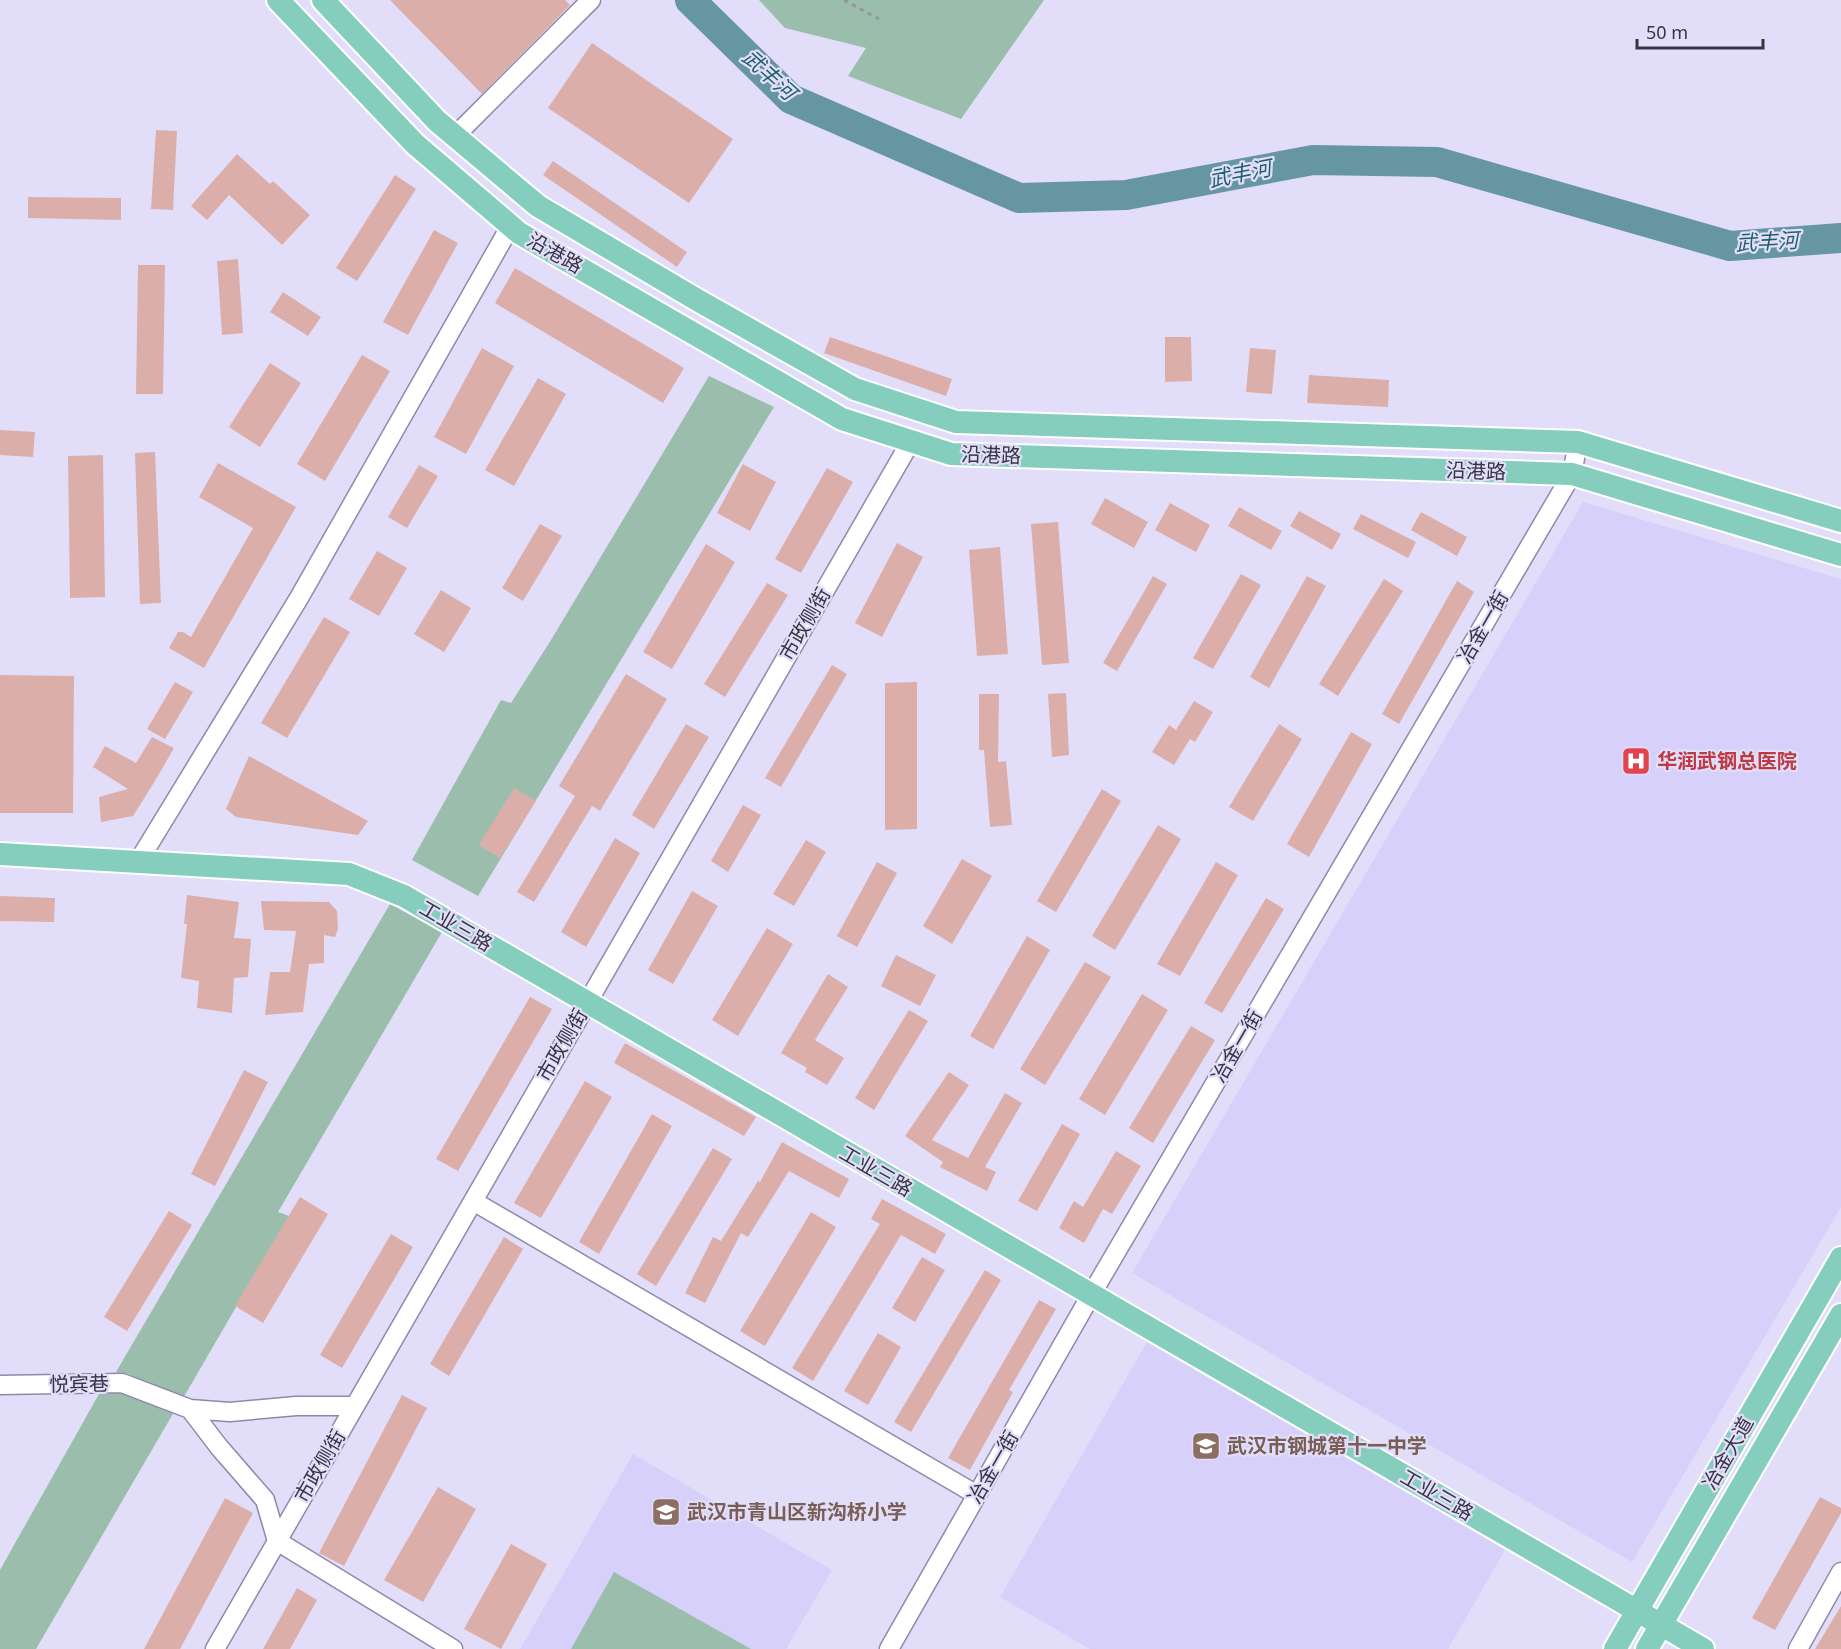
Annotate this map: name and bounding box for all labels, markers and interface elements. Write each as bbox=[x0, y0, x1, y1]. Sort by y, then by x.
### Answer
scale bar bbox=[1637, 12, 1763, 50]
text: 50 m bbox=[1646, 20, 1688, 44]
water label: 武丰河 bbox=[737, 43, 805, 108]
water label: 武丰河 bbox=[1206, 153, 1277, 193]
water label: 武丰河 bbox=[1735, 225, 1803, 257]
street label: 沿港路 bbox=[523, 226, 588, 279]
street label: 沿港路 bbox=[961, 440, 1021, 469]
street label: 沿港路 bbox=[1446, 456, 1506, 485]
street label: 市政侧街 bbox=[773, 582, 836, 665]
street label: 冶金一街 bbox=[1451, 585, 1514, 668]
hospital icon: 华润武钢总医院 bbox=[1620, 745, 1652, 777]
place label: 华润武钢总医院 bbox=[1657, 747, 1797, 774]
street label: 工业三路 bbox=[415, 894, 498, 957]
street label: 市政侧街 bbox=[530, 1003, 593, 1086]
street label: 冶金一街 bbox=[1205, 1004, 1268, 1087]
street label: 工业三路 bbox=[835, 1139, 918, 1202]
street label: 悦宾巷 bbox=[49, 1369, 109, 1398]
street label: 冶金大道 bbox=[1696, 1411, 1759, 1494]
street label: 市政侧街 bbox=[288, 1424, 351, 1507]
street label: 冶金一街 bbox=[961, 1425, 1024, 1508]
school or university icon: 武汉市钢城第十一中学 bbox=[1190, 1430, 1222, 1462]
place label: 武汉市钢城第十一中学 bbox=[1227, 1432, 1427, 1459]
street label: 工业三路 bbox=[1396, 1463, 1479, 1526]
school or university icon: 武汉市青山区新沟桥小学 bbox=[650, 1496, 682, 1528]
place label: 武汉市青山区新沟桥小学 bbox=[687, 1498, 907, 1525]

